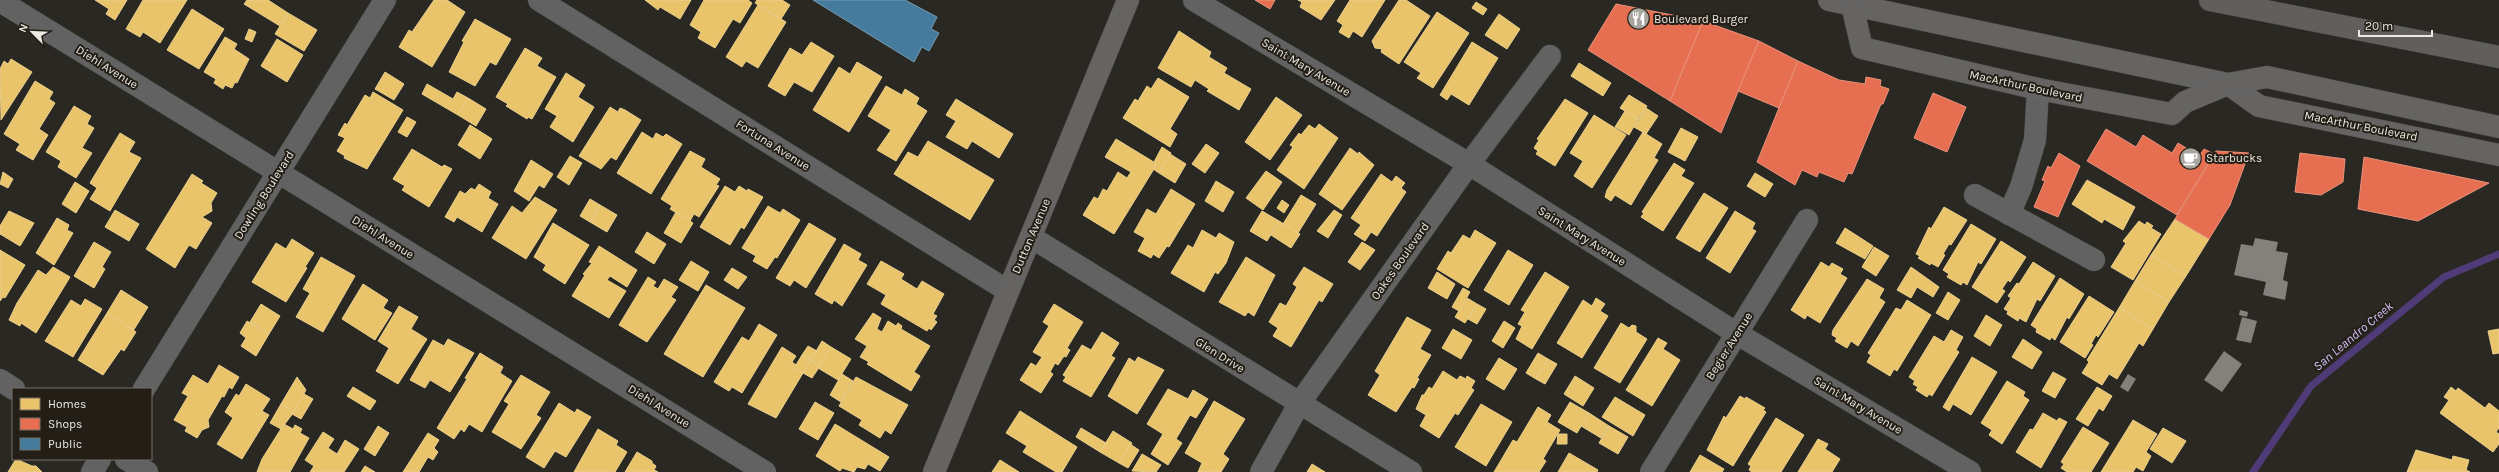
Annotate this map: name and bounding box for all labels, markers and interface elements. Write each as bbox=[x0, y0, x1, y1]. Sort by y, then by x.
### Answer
restaurant icon: Boulevard Burger bbox=[1626, 6, 1652, 32]
north arrow bbox=[12, 12, 52, 52]
place label: Boulevard Burger bbox=[1654, 12, 1749, 26]
scale bar bbox=[2359, 12, 2432, 38]
text: 20 m bbox=[2365, 19, 2393, 33]
text: N bbox=[16, 22, 31, 34]
street label: Saint Mary Avenue bbox=[1259, 35, 1353, 99]
street label: Diehl Avenue bbox=[73, 42, 141, 92]
street label: MacArthur Boulevard bbox=[1968, 67, 2084, 105]
street label: MacArthur Boulevard bbox=[2303, 108, 2419, 144]
street label: Fortuna Avenue bbox=[733, 117, 813, 173]
cafe icon: Starbucks bbox=[2177, 145, 2203, 171]
street label: Dowling Boulevard bbox=[231, 148, 297, 242]
place label: Starbucks bbox=[2206, 151, 2262, 165]
street label: Dutton Avenue bbox=[1009, 196, 1053, 276]
street label: Saint Mary Avenue bbox=[1535, 203, 1629, 269]
street label: Diehl Avenue bbox=[349, 212, 417, 262]
street label: Oakes Boulevard bbox=[1368, 220, 1432, 302]
water label: San Leandro Creek bbox=[2310, 298, 2396, 374]
street label: Begier Avenue bbox=[1703, 310, 1755, 382]
street label: Glen Drive bbox=[1193, 334, 1247, 376]
street label: Saint Mary Avenue bbox=[1811, 373, 1905, 437]
street label: Diehl Avenue bbox=[625, 381, 693, 431]
legend bbox=[12, 388, 152, 460]
text: Homes bbox=[48, 397, 86, 411]
text: Shops bbox=[48, 417, 82, 431]
text: Public bbox=[48, 437, 82, 451]

